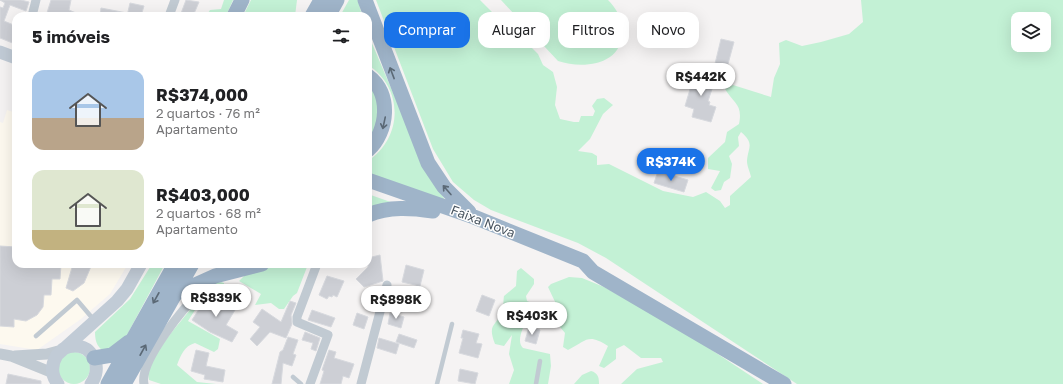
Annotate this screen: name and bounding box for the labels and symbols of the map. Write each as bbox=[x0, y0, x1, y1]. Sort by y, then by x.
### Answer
pin: R$442K bbox=[668, 63, 734, 97]
one-way arrow bbox=[388, 67, 396, 79]
one-way arrow bbox=[379, 116, 387, 129]
pin: R$374K bbox=[638, 148, 704, 182]
one-way arrow bbox=[442, 185, 451, 195]
street label: Faixa Nova bbox=[449, 201, 517, 241]
pin: R$839K bbox=[183, 284, 249, 318]
pin: R$898K bbox=[363, 286, 429, 320]
one-way arrow bbox=[152, 292, 160, 304]
pin: R$403K bbox=[499, 302, 565, 336]
one-way arrow bbox=[140, 344, 147, 356]

